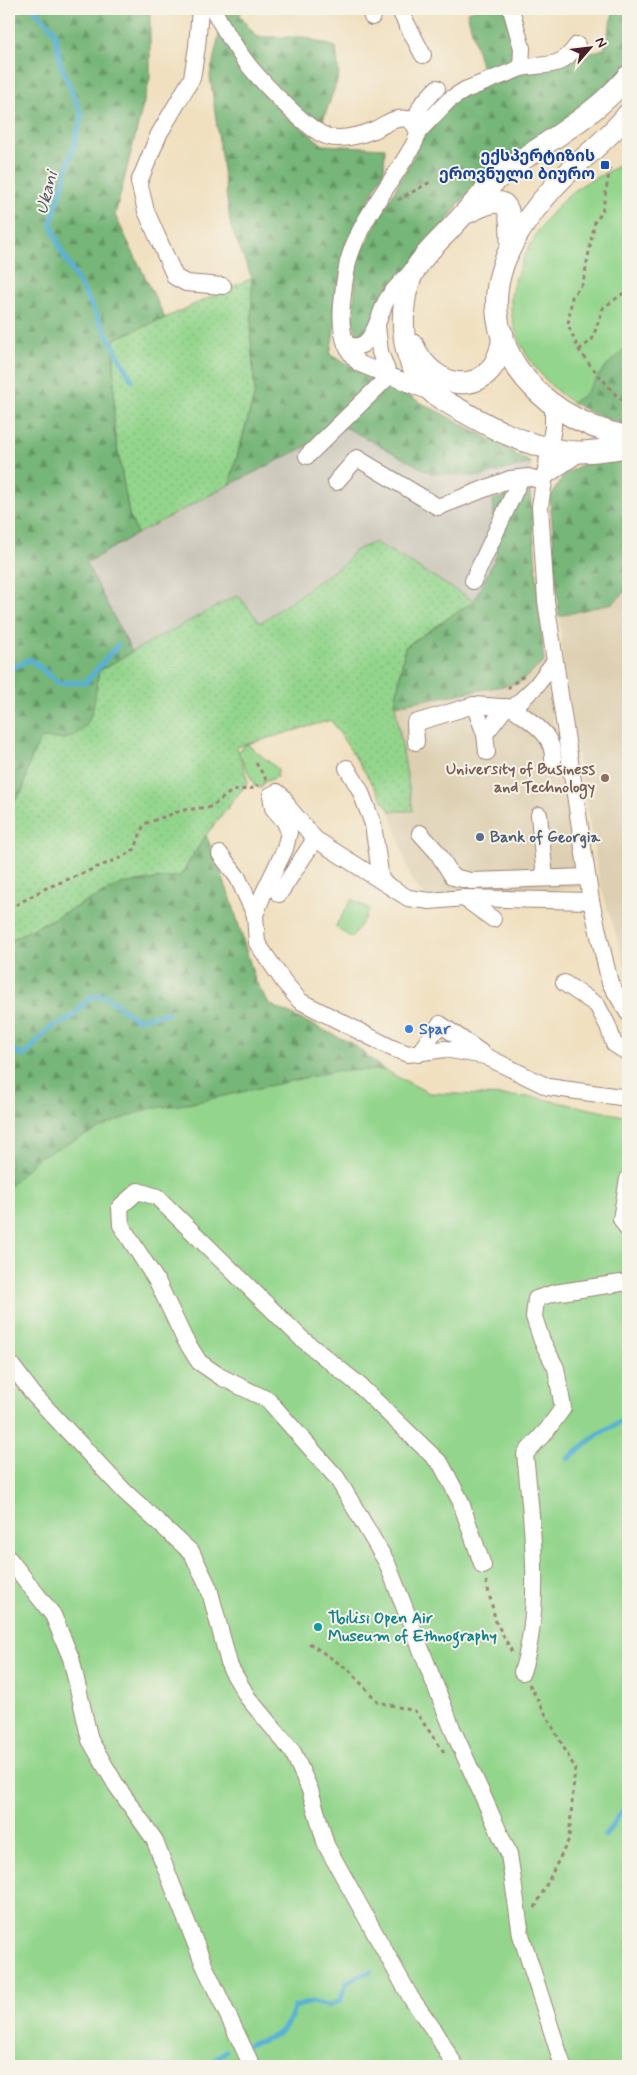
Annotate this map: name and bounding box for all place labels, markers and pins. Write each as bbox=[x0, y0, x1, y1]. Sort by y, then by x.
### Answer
place label: ექსპერტიზის ეროვნული ბიურო bbox=[439, 146, 595, 185]
marker: ექსპერტიზის ეროვნული ბიურო bbox=[599, 159, 611, 171]
place label: University of Business and Technology bbox=[446, 759, 596, 800]
marker: University of Business and Technology bbox=[599, 772, 611, 784]
place label: Bank of Georgia bbox=[490, 827, 600, 849]
marker: Bank of Georgia bbox=[474, 831, 486, 843]
place label: Spar bbox=[419, 1019, 451, 1040]
marker: Spar bbox=[403, 1023, 415, 1035]
place label: Tbilisi Open Air Museum of Ethnography bbox=[328, 1608, 497, 1649]
marker: Tbilisi Open Air Museum of Ethnography bbox=[312, 1621, 324, 1633]

